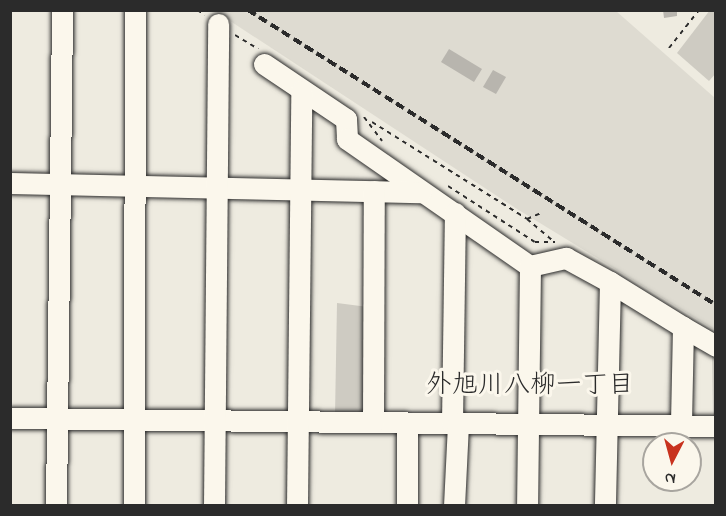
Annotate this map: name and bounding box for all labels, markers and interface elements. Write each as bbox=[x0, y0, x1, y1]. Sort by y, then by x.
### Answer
district label: 外旭川八柳一丁目 bbox=[426, 371, 634, 403]
north arrow bbox=[642, 432, 702, 492]
text: N bbox=[664, 465, 677, 490]

